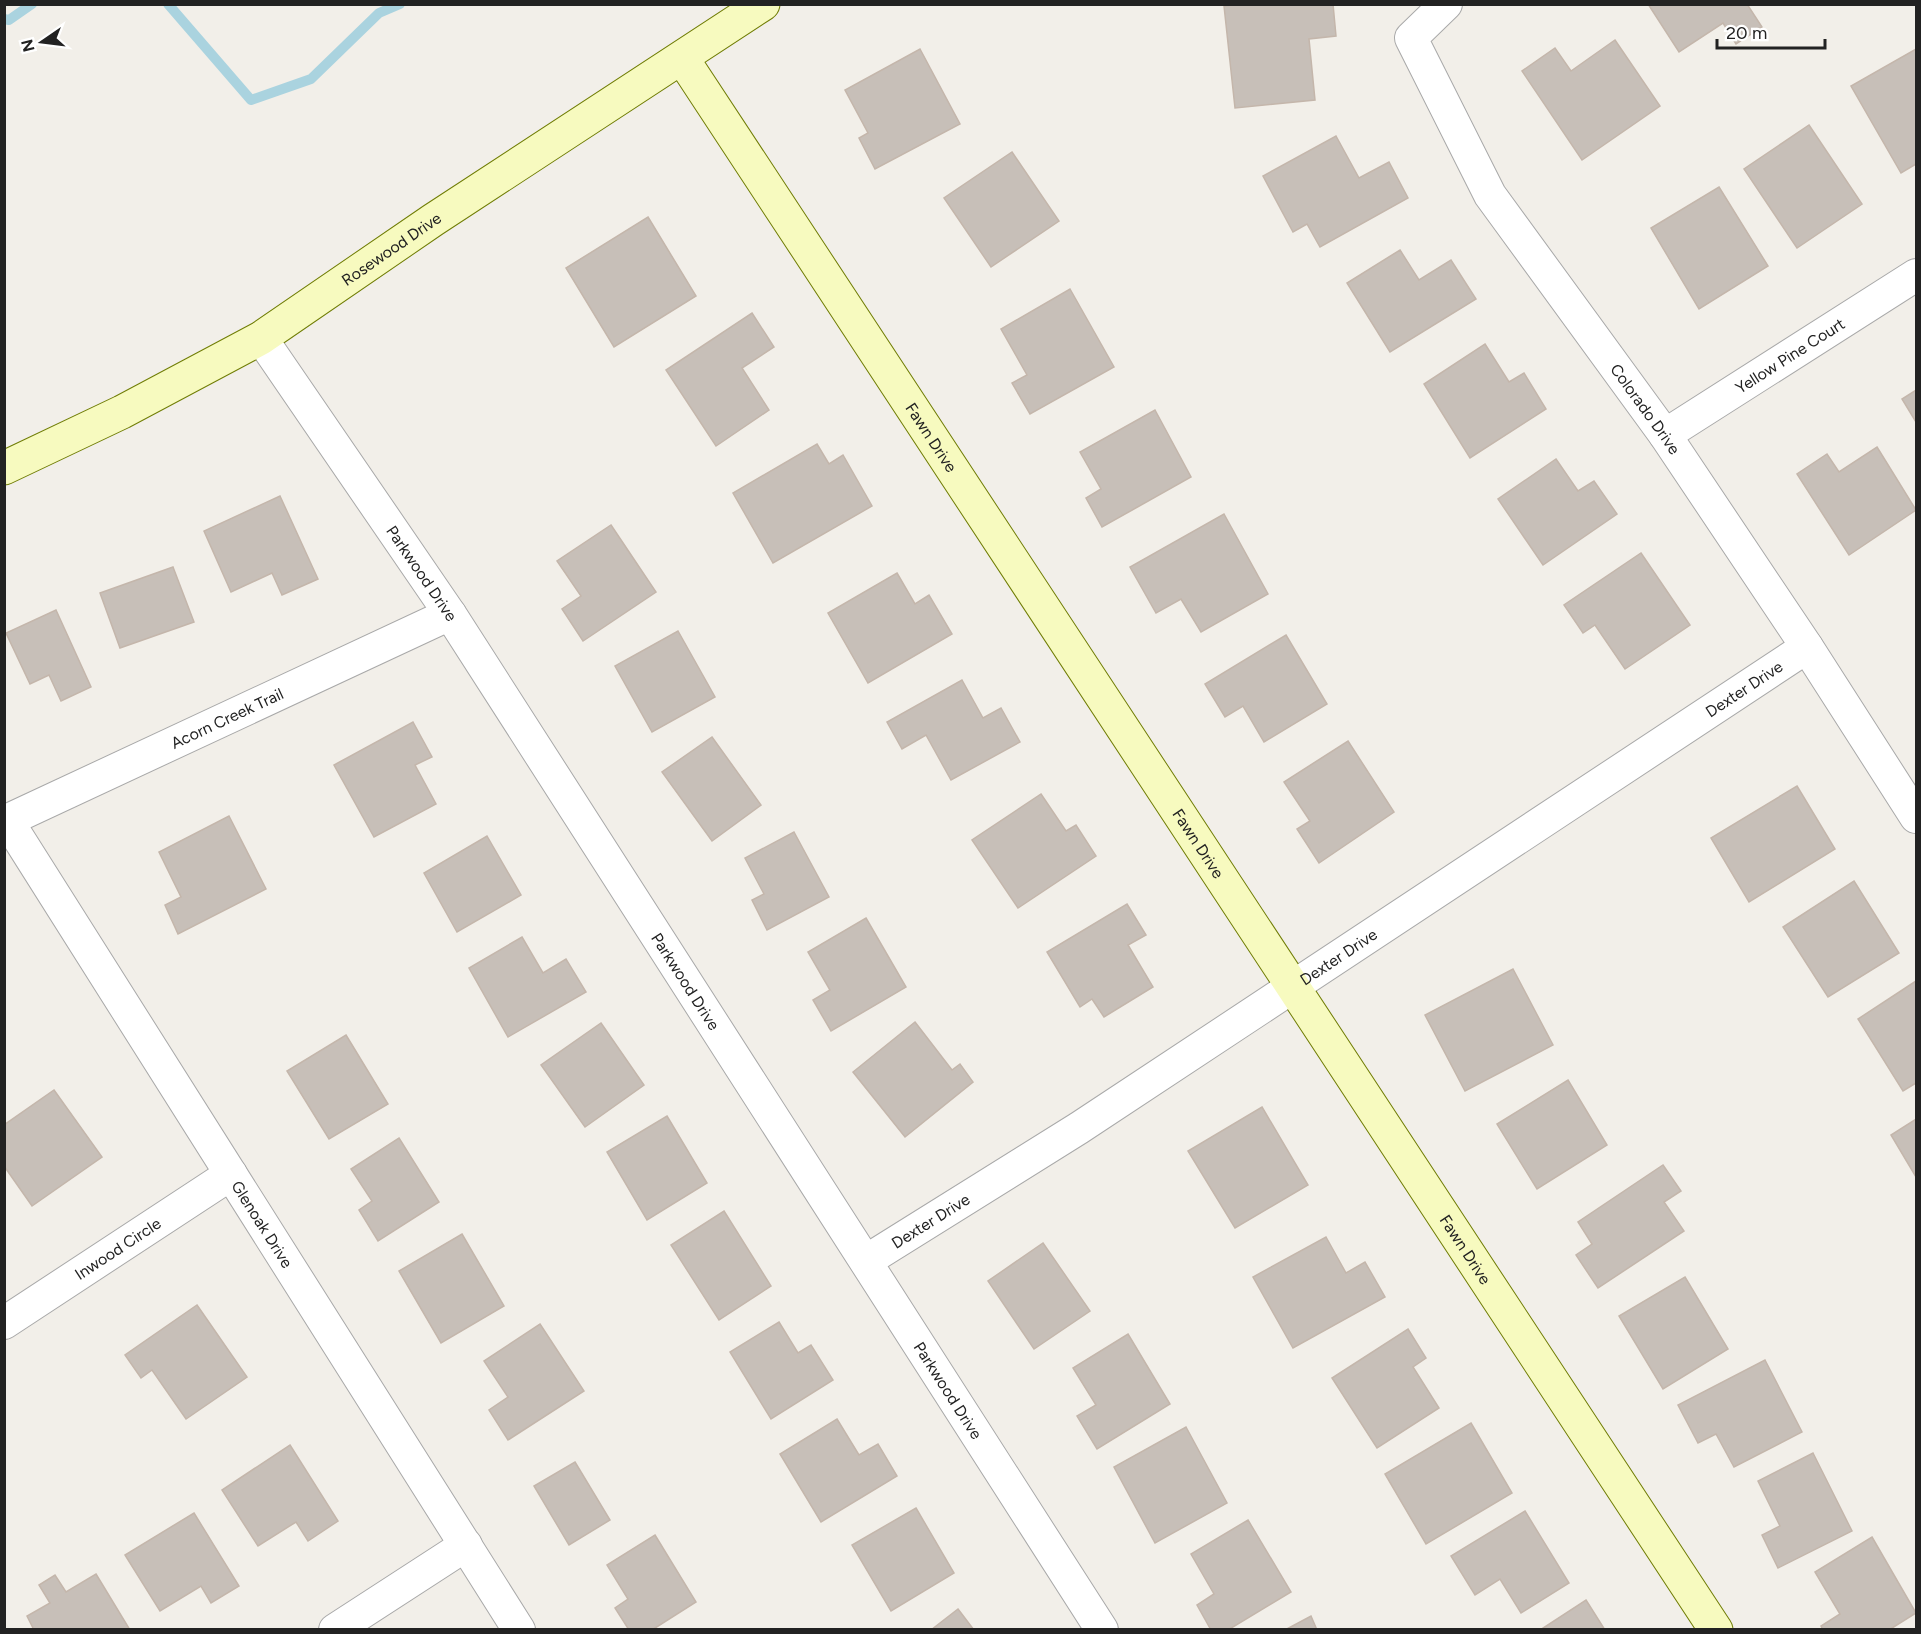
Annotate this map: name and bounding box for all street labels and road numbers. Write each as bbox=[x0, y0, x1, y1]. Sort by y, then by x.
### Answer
street label: Rosewood Drive bbox=[338, 208, 445, 290]
street label: Yellow Pine Court bbox=[1732, 314, 1848, 398]
street label: Colorado Drive bbox=[1606, 360, 1684, 458]
street label: Fawn Drive bbox=[901, 399, 961, 476]
street label: Parkwood Drive bbox=[382, 522, 461, 625]
street label: Dexter Drive bbox=[1702, 657, 1786, 721]
street label: Acorn Creek Trail bbox=[168, 684, 287, 753]
street label: Fawn Drive bbox=[1168, 805, 1228, 882]
street label: Dexter Drive bbox=[1297, 925, 1381, 989]
street label: Parkwood Drive bbox=[647, 929, 724, 1034]
street label: Glenoak Drive bbox=[227, 1177, 297, 1272]
street label: Dexter Drive bbox=[888, 1190, 973, 1253]
street label: Fawn Drive bbox=[1436, 1211, 1495, 1288]
street label: Inwood Circle bbox=[71, 1214, 165, 1284]
street label: Parkwood Drive bbox=[910, 1338, 986, 1443]

